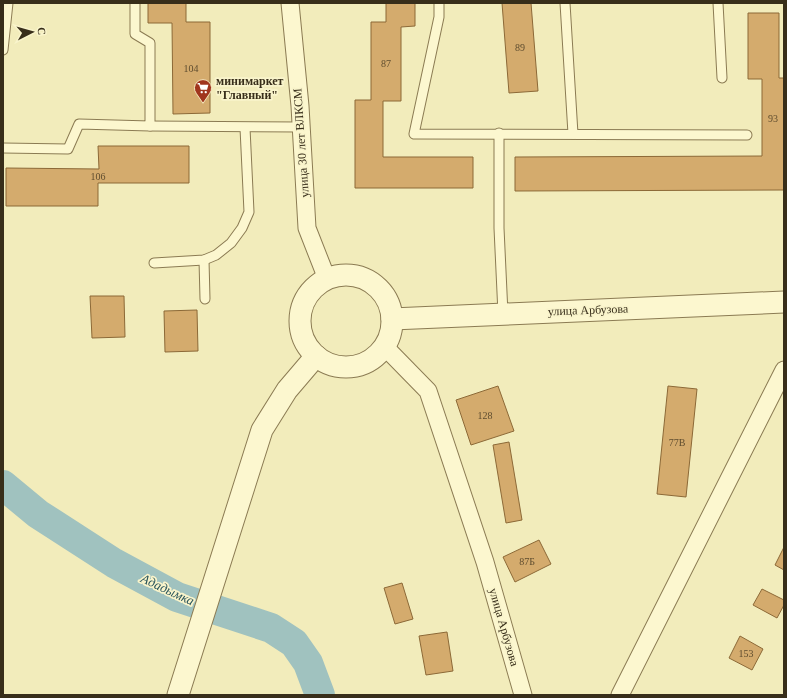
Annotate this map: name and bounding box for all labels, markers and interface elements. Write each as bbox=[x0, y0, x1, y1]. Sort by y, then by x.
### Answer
north arrow bbox=[12, 12, 52, 52]
text: С bbox=[36, 26, 48, 36]
house number: 89 bbox=[515, 42, 525, 53]
house number: 87 bbox=[381, 58, 391, 69]
house number: 104 bbox=[184, 63, 199, 74]
place label: минимаркет "Главный" bbox=[216, 74, 284, 102]
supermarket icon: минимаркет "Главный" bbox=[193, 78, 213, 103]
street label: улица 30 лет ВЛКСМ bbox=[290, 88, 312, 198]
house number: 93 bbox=[768, 113, 778, 124]
house number: 106 bbox=[91, 171, 106, 182]
street label: улица Арбузова bbox=[548, 302, 629, 318]
house number: 128 bbox=[478, 410, 493, 421]
house number: 77В bbox=[669, 437, 686, 448]
house number: 87Б bbox=[519, 556, 535, 567]
water label: Ададымка bbox=[138, 570, 197, 608]
street label: улица Арбузова bbox=[486, 586, 522, 668]
house number: 153 bbox=[739, 648, 754, 659]

